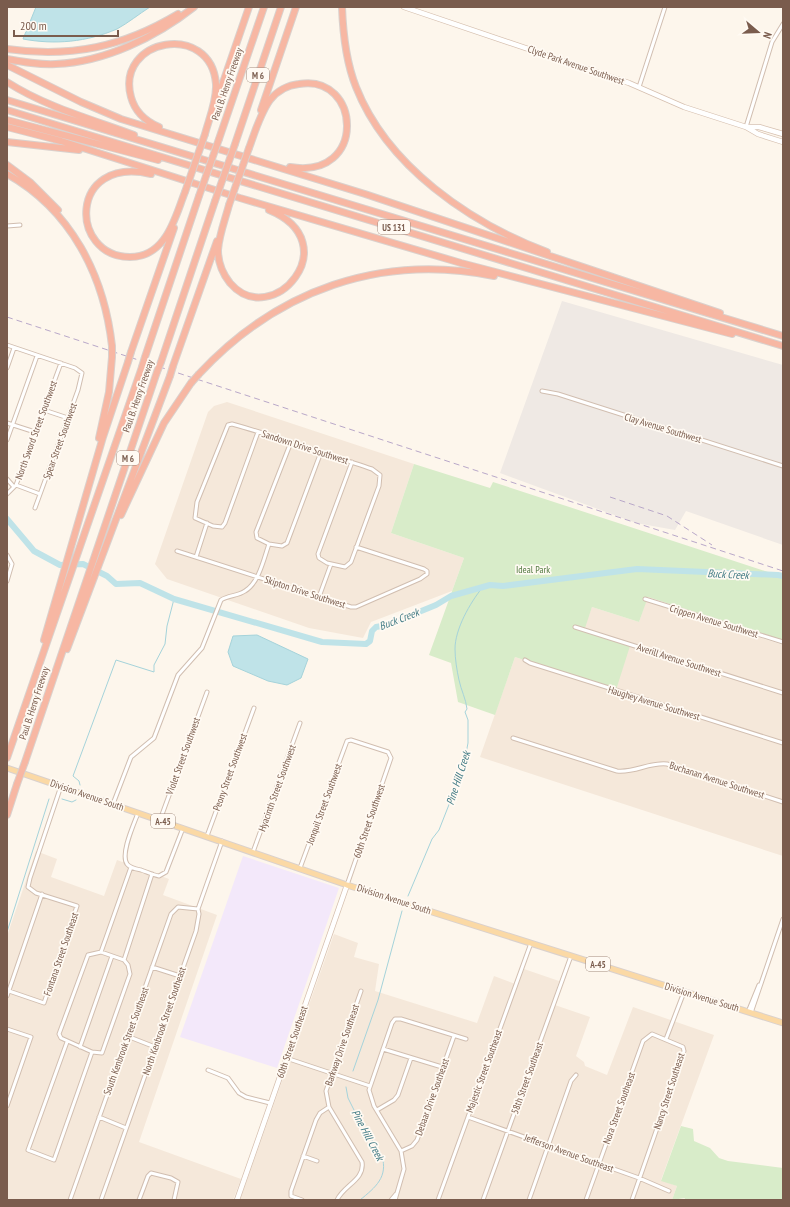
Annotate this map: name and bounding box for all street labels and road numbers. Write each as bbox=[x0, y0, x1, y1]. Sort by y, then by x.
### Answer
street label: Clyde Park Avenue Southwest bbox=[526, 42, 626, 88]
street label: Paul B. Henry Freeway bbox=[209, 46, 246, 122]
road number: M 6 bbox=[247, 68, 269, 82]
road number: US 131 bbox=[378, 220, 410, 234]
street label: Paul B. Henry Freeway bbox=[120, 358, 157, 434]
street label: North Sword Street Southwest bbox=[12, 378, 60, 481]
street label: Spear Street Southwest bbox=[40, 401, 80, 481]
street label: Clay Avenue Southwest bbox=[623, 410, 703, 446]
street label: Sandown Drive Southwest bbox=[260, 427, 350, 467]
road number: M 6 bbox=[117, 451, 139, 465]
street label: Skipton Drive Southwest bbox=[263, 573, 347, 611]
street label: Crippen Avenue Southwest bbox=[668, 601, 760, 641]
street label: Averill Avenue Southwest bbox=[635, 640, 723, 680]
street label: Paul B. Henry Freeway bbox=[16, 665, 52, 741]
street label: Haughey Avenue Southwest bbox=[607, 683, 702, 723]
street label: Violet Street Southwest bbox=[163, 715, 203, 797]
street label: Peony Street Southwest bbox=[210, 731, 250, 813]
street label: Hyacinth Street Southwest bbox=[255, 743, 299, 833]
street label: Buchanan Avenue Southwest bbox=[668, 758, 766, 802]
street label: Jonquil Street Southwest bbox=[303, 761, 345, 847]
street label: Division Avenue South bbox=[48, 776, 126, 814]
street label: 60th Street Southwest bbox=[350, 782, 388, 860]
road number: A-45 bbox=[151, 814, 175, 828]
street label: Division Avenue South bbox=[355, 881, 433, 917]
street label: Fontana Street Southeast bbox=[41, 910, 81, 997]
road number: A-45 bbox=[586, 957, 610, 971]
street label: North Kenbrook Street Southeast bbox=[139, 965, 189, 1077]
street label: Division Avenue South bbox=[663, 980, 741, 1014]
street label: South Kenbrook Street Southeast bbox=[100, 985, 152, 1097]
street label: Barkway Drive Southeast bbox=[322, 1002, 362, 1088]
street label: 60th Street Southeast bbox=[274, 1004, 311, 1080]
street label: Majestic Street Southeast bbox=[463, 1027, 505, 1114]
street label: 58th Street Southeast bbox=[508, 1040, 546, 1116]
street label: Nancy Street Southeast bbox=[650, 1051, 688, 1131]
street label: Debaar Drive Southeast bbox=[412, 1056, 452, 1137]
street label: Nora Street Southeast bbox=[600, 1070, 638, 1146]
street label: Jefferson Avenue Southeast bbox=[522, 1130, 616, 1175]

